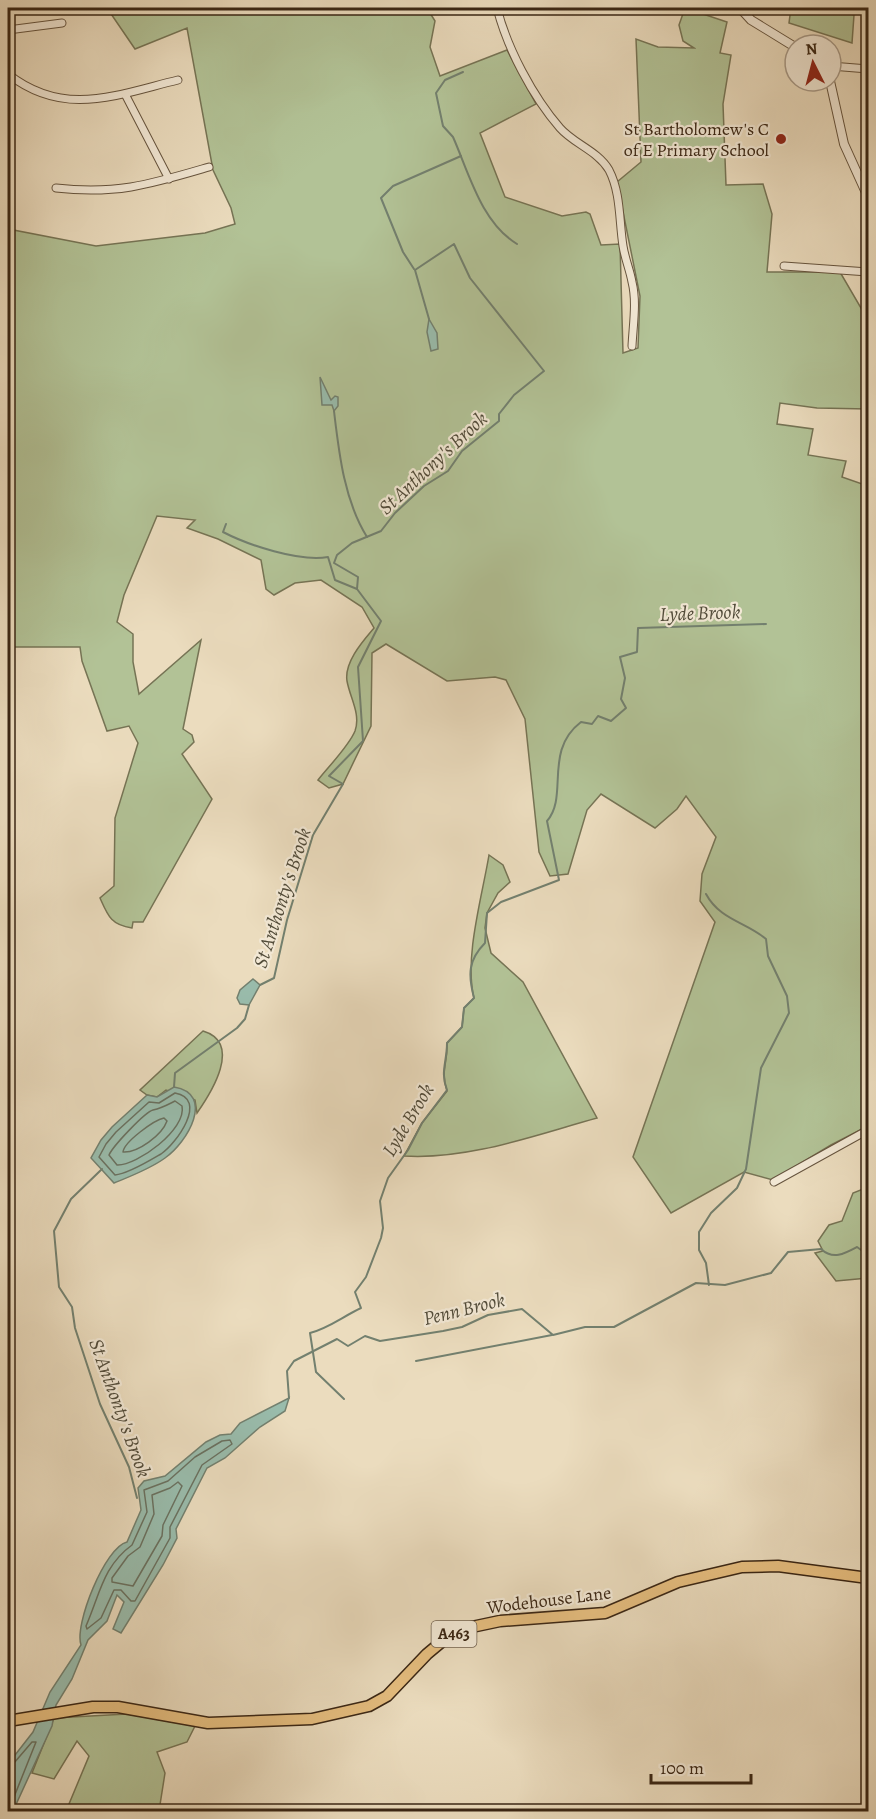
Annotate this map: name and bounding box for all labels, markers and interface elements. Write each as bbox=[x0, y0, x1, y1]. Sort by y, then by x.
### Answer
north arrow bbox=[783, 33, 843, 93]
text: N bbox=[805, 37, 819, 61]
place label: St Bartholomew's C of E Primary School bbox=[624, 117, 770, 162]
marker: St Bartholomew's C of E Primary School bbox=[774, 132, 788, 146]
water label: St Anthony's Brook bbox=[373, 405, 493, 521]
water label: Lyde Brook bbox=[659, 598, 741, 628]
water label: St Anthonty's Brook bbox=[247, 824, 317, 972]
water label: Lyde Brook bbox=[376, 1078, 440, 1162]
water label: Penn Brook bbox=[420, 1286, 508, 1332]
water label: St Anthonty's Brook bbox=[82, 1335, 158, 1481]
street label: Wodehouse Lane bbox=[485, 1580, 612, 1620]
road number: A463 bbox=[432, 1621, 476, 1647]
scale bar bbox=[651, 1747, 752, 1785]
text: 100 m bbox=[660, 1756, 704, 1780]

